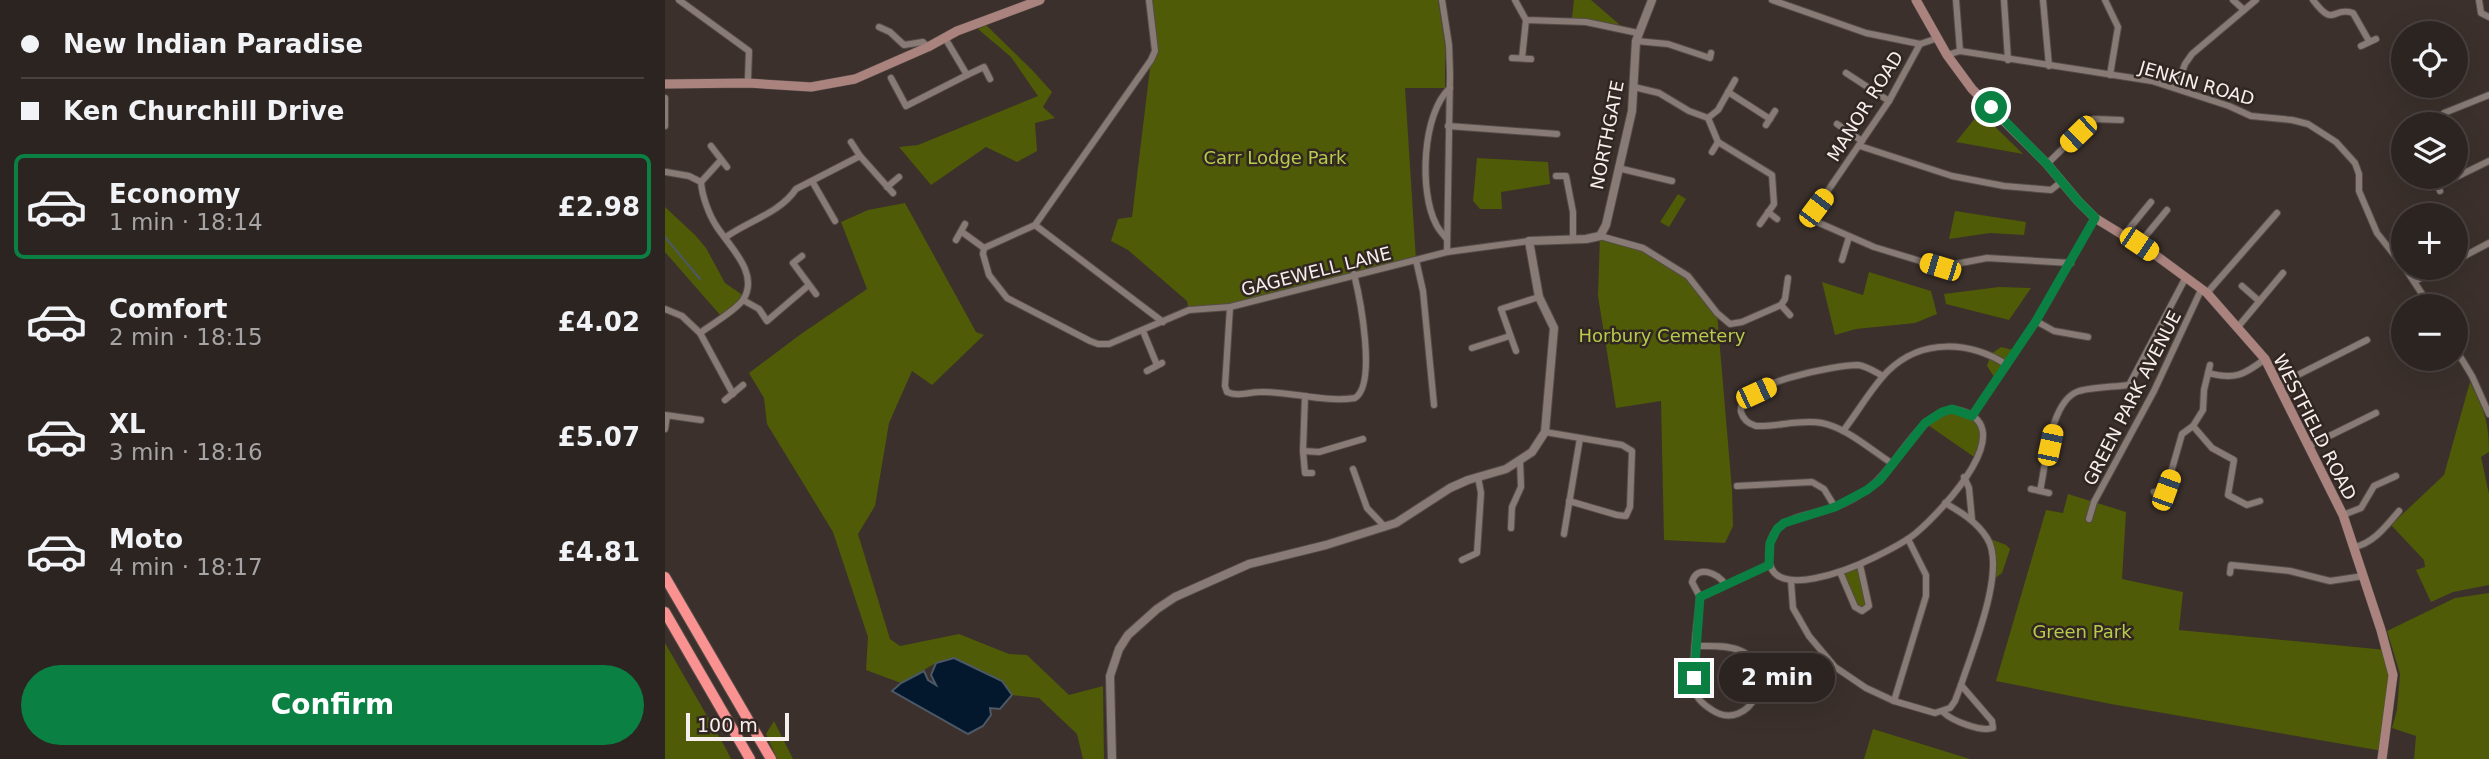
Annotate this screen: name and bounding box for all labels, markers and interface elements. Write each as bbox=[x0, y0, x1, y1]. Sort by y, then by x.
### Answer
map controls bbox=[2391, 21, 2468, 371]
button: locate bbox=[2391, 21, 2468, 98]
text: New Indian Paradise bbox=[63, 29, 363, 59]
street label: MANOR ROAD bbox=[1823, 47, 1907, 165]
street label: JENKIN ROAD bbox=[2136, 56, 2257, 109]
street label: NORTHGATE bbox=[1586, 79, 1628, 191]
route start bbox=[1975, 91, 2007, 123]
text: Ken Churchill Drive bbox=[63, 96, 344, 126]
car bbox=[2056, 112, 2101, 156]
button: layers bbox=[2391, 112, 2468, 189]
park label: Carr Lodge Park bbox=[1203, 147, 1347, 168]
icon: car bbox=[25, 175, 88, 238]
text: Economy bbox=[109, 179, 240, 209]
car bbox=[1795, 185, 1838, 231]
text: £2.98 bbox=[558, 192, 640, 222]
button: + bbox=[2391, 203, 2468, 280]
text: 1 min · 18:14 bbox=[109, 209, 263, 235]
car bbox=[2116, 224, 2163, 264]
street label: GAGEWELL LANE bbox=[1239, 242, 1393, 300]
car bbox=[1917, 251, 1964, 283]
icon: car bbox=[25, 290, 88, 353]
text: Comfort bbox=[109, 294, 227, 324]
button: − bbox=[2391, 294, 2468, 371]
text: £4.02 bbox=[558, 307, 640, 337]
street label: GREEN PARK AVENUE bbox=[2079, 307, 2185, 489]
text: 2 min · 18:15 bbox=[109, 324, 263, 350]
park label: Horbury Cemetery bbox=[1579, 325, 1746, 346]
street label: WESTFIELD ROAD bbox=[2269, 351, 2361, 503]
car bbox=[1733, 375, 1780, 411]
icon: car bbox=[25, 405, 88, 468]
text: XL bbox=[109, 409, 146, 439]
text: £5.07 bbox=[558, 422, 640, 452]
car bbox=[2036, 422, 2065, 468]
text: 3 min · 18:16 bbox=[109, 439, 263, 465]
car bbox=[2149, 467, 2184, 513]
icon: car bbox=[25, 520, 88, 583]
text: Moto bbox=[109, 524, 183, 554]
text: £4.81 bbox=[558, 537, 640, 567]
text: 4 min · 18:17 bbox=[109, 554, 263, 580]
park label: Green Park bbox=[2032, 621, 2132, 642]
callout: 2 min bbox=[1719, 654, 1834, 702]
route end bbox=[1678, 662, 1710, 694]
text: 2 min bbox=[1741, 664, 1813, 690]
button: Confirm bbox=[21, 665, 644, 745]
scale bar bbox=[686, 710, 789, 742]
text: 100 m bbox=[697, 714, 758, 736]

